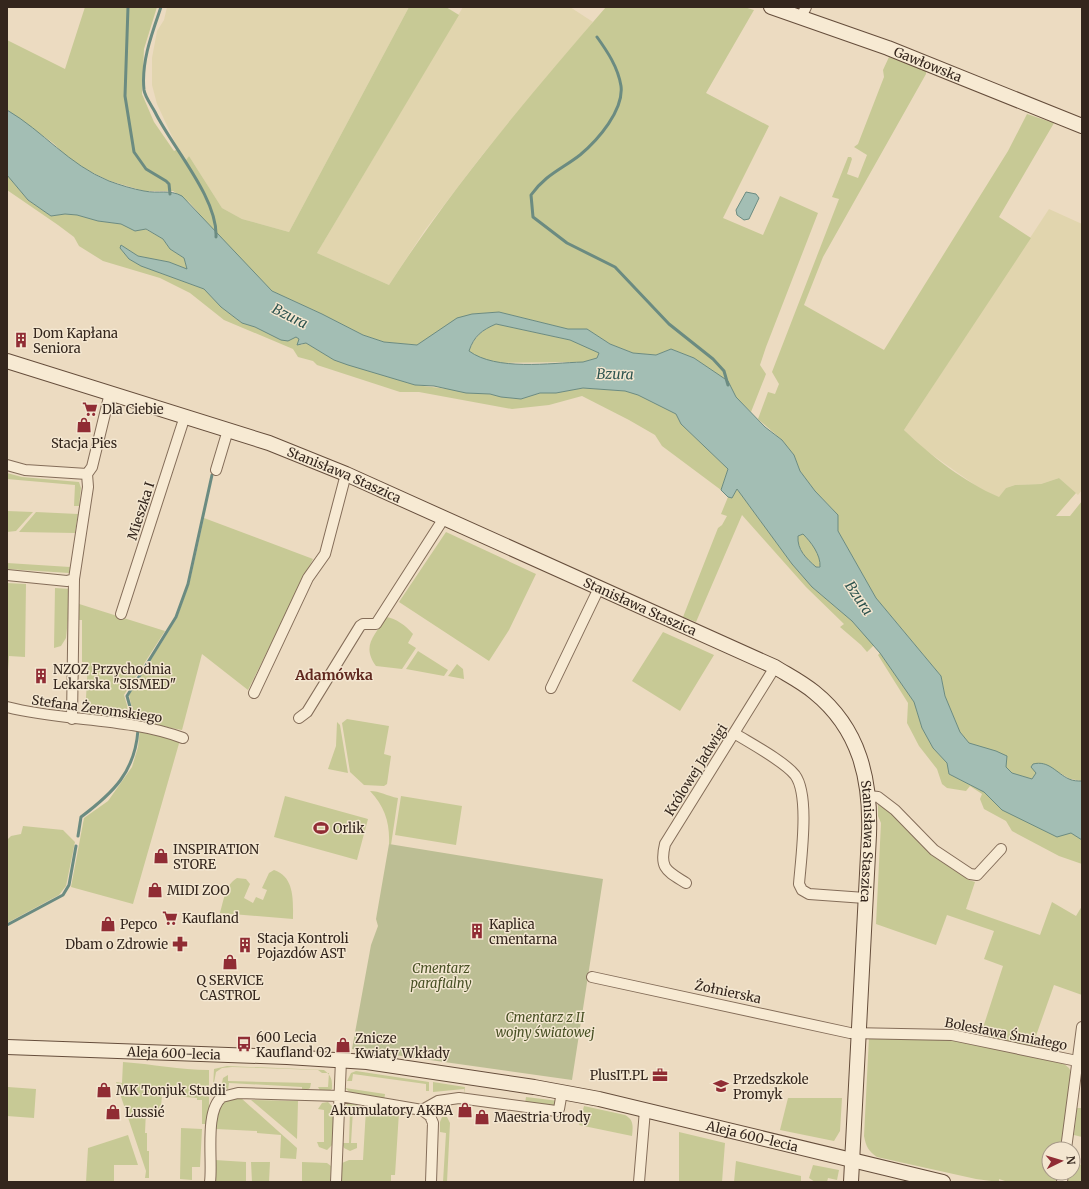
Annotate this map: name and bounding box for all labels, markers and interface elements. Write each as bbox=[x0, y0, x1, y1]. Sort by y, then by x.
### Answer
street label: Gawłowska bbox=[891, 43, 964, 85]
water label: Bzura bbox=[269, 299, 311, 333]
place label: Dom Kapłana Seniora bbox=[33, 325, 118, 357]
building icon: Dom Kapłana Seniora bbox=[12, 331, 30, 349]
water label: Bzura bbox=[596, 365, 634, 383]
supermarket icon: Dla Ciebie bbox=[81, 400, 99, 418]
place label: Dla Ciebie bbox=[102, 401, 164, 418]
shop icon: Stacja Pies bbox=[75, 416, 93, 434]
place label: Stacja Pies bbox=[51, 435, 117, 452]
street label: Stanisława Staszica bbox=[285, 443, 404, 506]
street label: Mieszka I bbox=[124, 480, 158, 542]
street label: Stanisława Staszica bbox=[581, 573, 699, 639]
water label: Bzura bbox=[841, 577, 877, 619]
place label: NZOZ Przychodnia Lekarska "SISMED" bbox=[53, 661, 176, 693]
district label: Adamówka bbox=[294, 666, 373, 684]
building icon: NZOZ Przychodnia Lekarska "SISMED" bbox=[32, 667, 50, 685]
street label: Stefana Żeromskiego bbox=[31, 691, 164, 727]
street label: Królowej Jadwigi bbox=[661, 721, 731, 819]
street label: Stanisława Staszica bbox=[857, 779, 878, 903]
sports icon: Orlik bbox=[312, 819, 330, 837]
place label: Orlik bbox=[333, 820, 365, 837]
place label: INSPIRATION STORE bbox=[173, 841, 259, 873]
shop icon: INSPIRATION STORE bbox=[152, 847, 170, 865]
shop icon: MIDI ZOO bbox=[146, 881, 164, 899]
place label: MIDI ZOO bbox=[167, 882, 230, 899]
supermarket icon: Kaufland bbox=[161, 909, 179, 927]
place label: Kaufland bbox=[182, 910, 239, 927]
shop icon: Pepco bbox=[99, 915, 117, 933]
place label: Pepco bbox=[120, 916, 158, 933]
place label: Kaplica cmentarna bbox=[489, 916, 557, 948]
building icon: Kaplica cmentarna bbox=[468, 922, 486, 940]
place label: Stacja Kontroli Pojazdów AST bbox=[257, 930, 349, 962]
pharmacy icon: Dbam o Zdrowie bbox=[171, 935, 189, 953]
place label: Dbam o Zdrowie bbox=[65, 936, 168, 953]
building icon: Stacja Kontroli Pojazdów AST bbox=[236, 936, 254, 954]
shop icon: Q SERVICE CASTROL bbox=[221, 953, 239, 971]
park label: Cmentarz parafialny bbox=[410, 960, 472, 992]
place label: Q SERVICE CASTROL bbox=[196, 972, 264, 1004]
street label: Żołnierska bbox=[693, 977, 763, 1007]
park label: Cmentarz z II wojny światowej bbox=[495, 1009, 595, 1041]
street label: Bolesława Śmiałego bbox=[943, 1013, 1069, 1054]
place label: 600 Lecia Kaufland 02 bbox=[256, 1029, 332, 1061]
place label: Znicze Kwiaty Wkłady bbox=[355, 1030, 450, 1062]
bus stop icon: 600 Lecia Kaufland 02 bbox=[235, 1035, 253, 1053]
shop icon: Znicze Kwiaty Wkłady bbox=[334, 1036, 352, 1054]
street label: Aleja 600-lecia bbox=[126, 1043, 221, 1063]
office icon: PlusIT.PL bbox=[651, 1066, 669, 1084]
place label: PlusIT.PL bbox=[590, 1067, 648, 1084]
place label: Przedszkole Promyk bbox=[733, 1071, 809, 1103]
school or university icon: Przedszkole Promyk bbox=[712, 1077, 730, 1095]
shop icon: MK Tonjuk Studii bbox=[95, 1081, 113, 1099]
place label: MK Tonjuk Studii bbox=[116, 1082, 226, 1099]
shop icon: Akumulatory AKBA bbox=[456, 1101, 474, 1119]
place label: Akumulatory AKBA bbox=[329, 1102, 454, 1119]
shop icon: Lussié bbox=[104, 1103, 122, 1121]
place label: Lussié bbox=[125, 1104, 165, 1121]
shop icon: Maestria Urody bbox=[473, 1108, 491, 1126]
place label: Maestria Urody bbox=[494, 1109, 591, 1126]
street label: Aleja 600-lecia bbox=[704, 1116, 800, 1155]
north arrow bbox=[1041, 1141, 1081, 1181]
text: N bbox=[1064, 1155, 1078, 1165]

